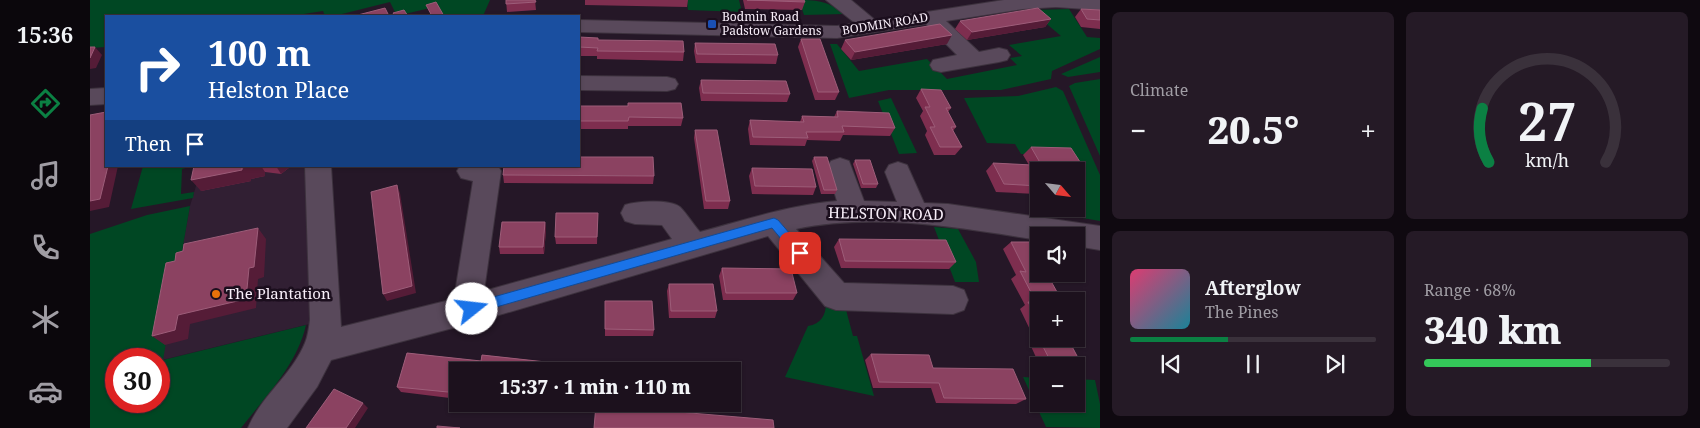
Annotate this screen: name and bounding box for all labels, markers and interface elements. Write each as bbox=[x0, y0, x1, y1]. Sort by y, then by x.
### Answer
place label: Bodmin Road Padstow Gardens bbox=[722, 8, 821, 39]
street label: BODMIN ROAD bbox=[841, 8, 929, 39]
marker: Bodmin Road Padstow Gardens bbox=[706, 18, 718, 30]
text: 15:36 bbox=[17, 19, 73, 49]
text: 100 m bbox=[208, 29, 311, 76]
icon: right bbox=[125, 35, 190, 100]
text: Helston Place bbox=[208, 74, 349, 104]
text: Climate bbox=[1130, 79, 1188, 101]
text: 27 bbox=[1518, 85, 1576, 156]
icon: directions bbox=[28, 86, 63, 121]
text: 20.5° bbox=[1207, 103, 1299, 155]
text: − bbox=[1130, 111, 1146, 149]
text: + bbox=[1360, 111, 1376, 149]
icon: arrive bbox=[181, 130, 209, 158]
text: Then bbox=[125, 131, 171, 157]
text: km/h bbox=[1525, 148, 1569, 172]
icon: music bbox=[28, 158, 63, 193]
north arrow bbox=[1030, 162, 1085, 218]
map controls bbox=[1030, 162, 1085, 412]
street label: HELSTON ROAD bbox=[828, 202, 944, 224]
button: sound bbox=[1030, 227, 1085, 282]
icon: phone bbox=[28, 230, 63, 265]
pin bbox=[779, 232, 821, 274]
icon: arrive bbox=[786, 239, 814, 267]
text: Afterglow bbox=[1205, 275, 1301, 301]
text: Range · 68% bbox=[1424, 279, 1516, 301]
position arrow bbox=[445, 282, 497, 334]
place label: The Plantation bbox=[226, 283, 331, 303]
marker: The Plantation bbox=[210, 288, 222, 300]
button: + bbox=[1030, 292, 1085, 347]
text: The Pines bbox=[1205, 301, 1279, 323]
icon: climate bbox=[28, 302, 63, 337]
text: 340 km bbox=[1424, 303, 1562, 355]
speed limit sign: 30 bbox=[105, 348, 170, 413]
icon: previous bbox=[1157, 350, 1185, 378]
icon: pause bbox=[1239, 350, 1267, 378]
icon: next bbox=[1321, 350, 1349, 378]
button: − bbox=[1030, 357, 1085, 412]
icon: car bbox=[28, 374, 63, 409]
text: 15:37 · 1 min · 110 m bbox=[499, 374, 691, 400]

